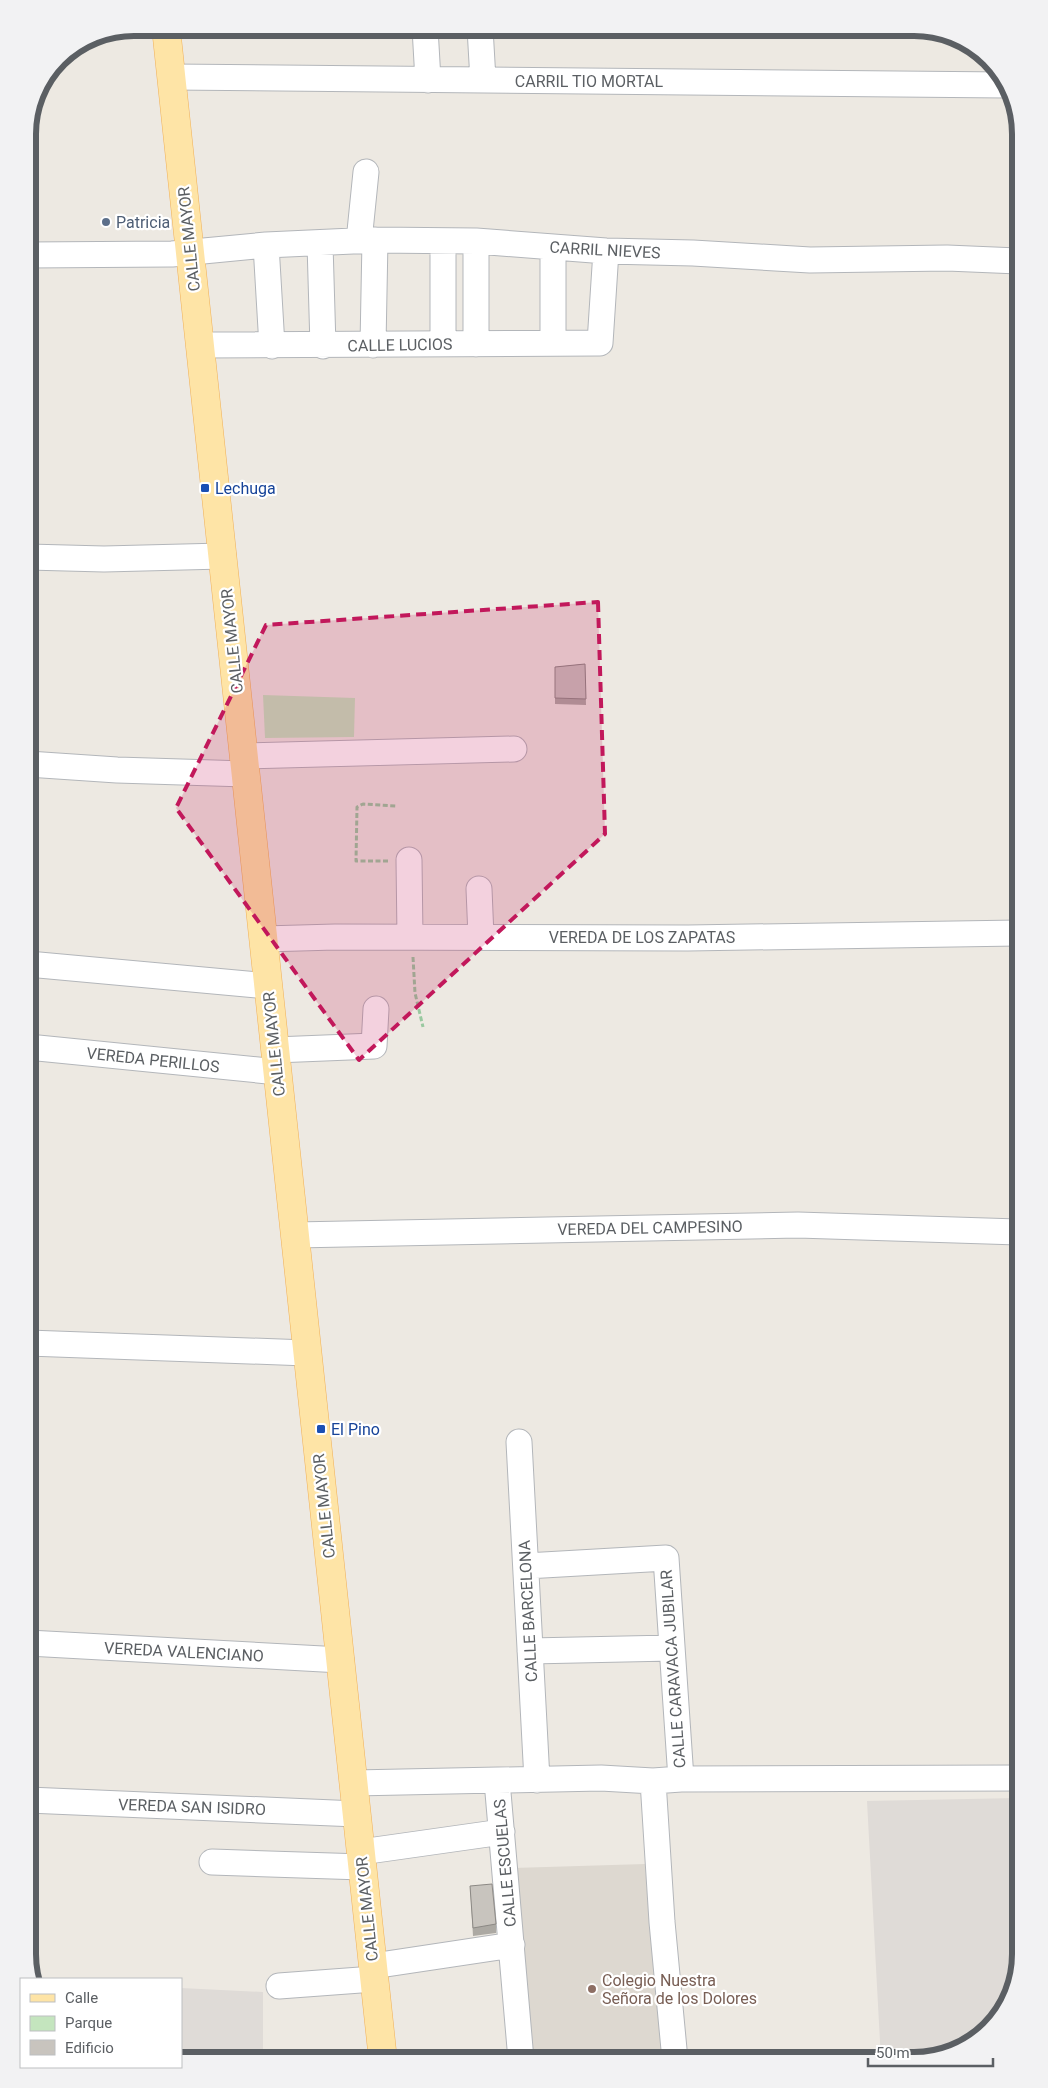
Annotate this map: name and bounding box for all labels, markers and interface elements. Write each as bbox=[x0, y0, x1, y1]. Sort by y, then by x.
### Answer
street label: CARRIL TIO MORTAL bbox=[515, 72, 664, 91]
street label: CALLE MAYOR bbox=[174, 186, 204, 292]
place label: Patricia bbox=[116, 213, 170, 232]
marker: Patricia bbox=[100, 216, 112, 228]
street label: CARRIL NIEVES bbox=[549, 238, 661, 262]
street label: CALLE LUCIOS bbox=[347, 335, 453, 355]
place label: Lechuga bbox=[215, 479, 276, 498]
marker: Lechuga bbox=[199, 482, 211, 494]
street label: CALLE MAYOR bbox=[217, 588, 247, 694]
street label: VEREDA DE LOS ZAPATAS bbox=[549, 928, 735, 947]
street label: CALLE MAYOR bbox=[259, 991, 289, 1097]
street label: VEREDA PERILLOS bbox=[86, 1044, 220, 1076]
street label: VEREDA DEL CAMPESINO bbox=[557, 1217, 743, 1239]
place label: El Pino bbox=[331, 1420, 380, 1439]
marker: El Pino bbox=[315, 1423, 327, 1435]
street label: CALLE MAYOR bbox=[309, 1453, 339, 1559]
street label: CALLE BARCELONA bbox=[515, 1539, 541, 1682]
street label: CALLE CARAVACA JUBILAR bbox=[657, 1569, 689, 1769]
street label: VEREDA VALENCIANO bbox=[104, 1638, 264, 1666]
street label: VEREDA SAN ISIDRO bbox=[118, 1795, 266, 1819]
street label: CALLE ESCUELAS bbox=[490, 1798, 520, 1928]
street label: CALLE MAYOR bbox=[352, 1856, 382, 1962]
place label: Colegio Nuestra Señora de los Dolores bbox=[602, 1971, 757, 2008]
legend bbox=[20, 1978, 182, 2068]
marker: Colegio Nuestra Señora de los Dolores bbox=[586, 1983, 598, 1995]
text: Calle bbox=[65, 1989, 98, 2007]
text: Parque bbox=[65, 2014, 112, 2032]
scale bar bbox=[868, 2036, 993, 2068]
text: Edificio bbox=[65, 2039, 114, 2057]
text: 50 m bbox=[876, 2044, 910, 2062]

